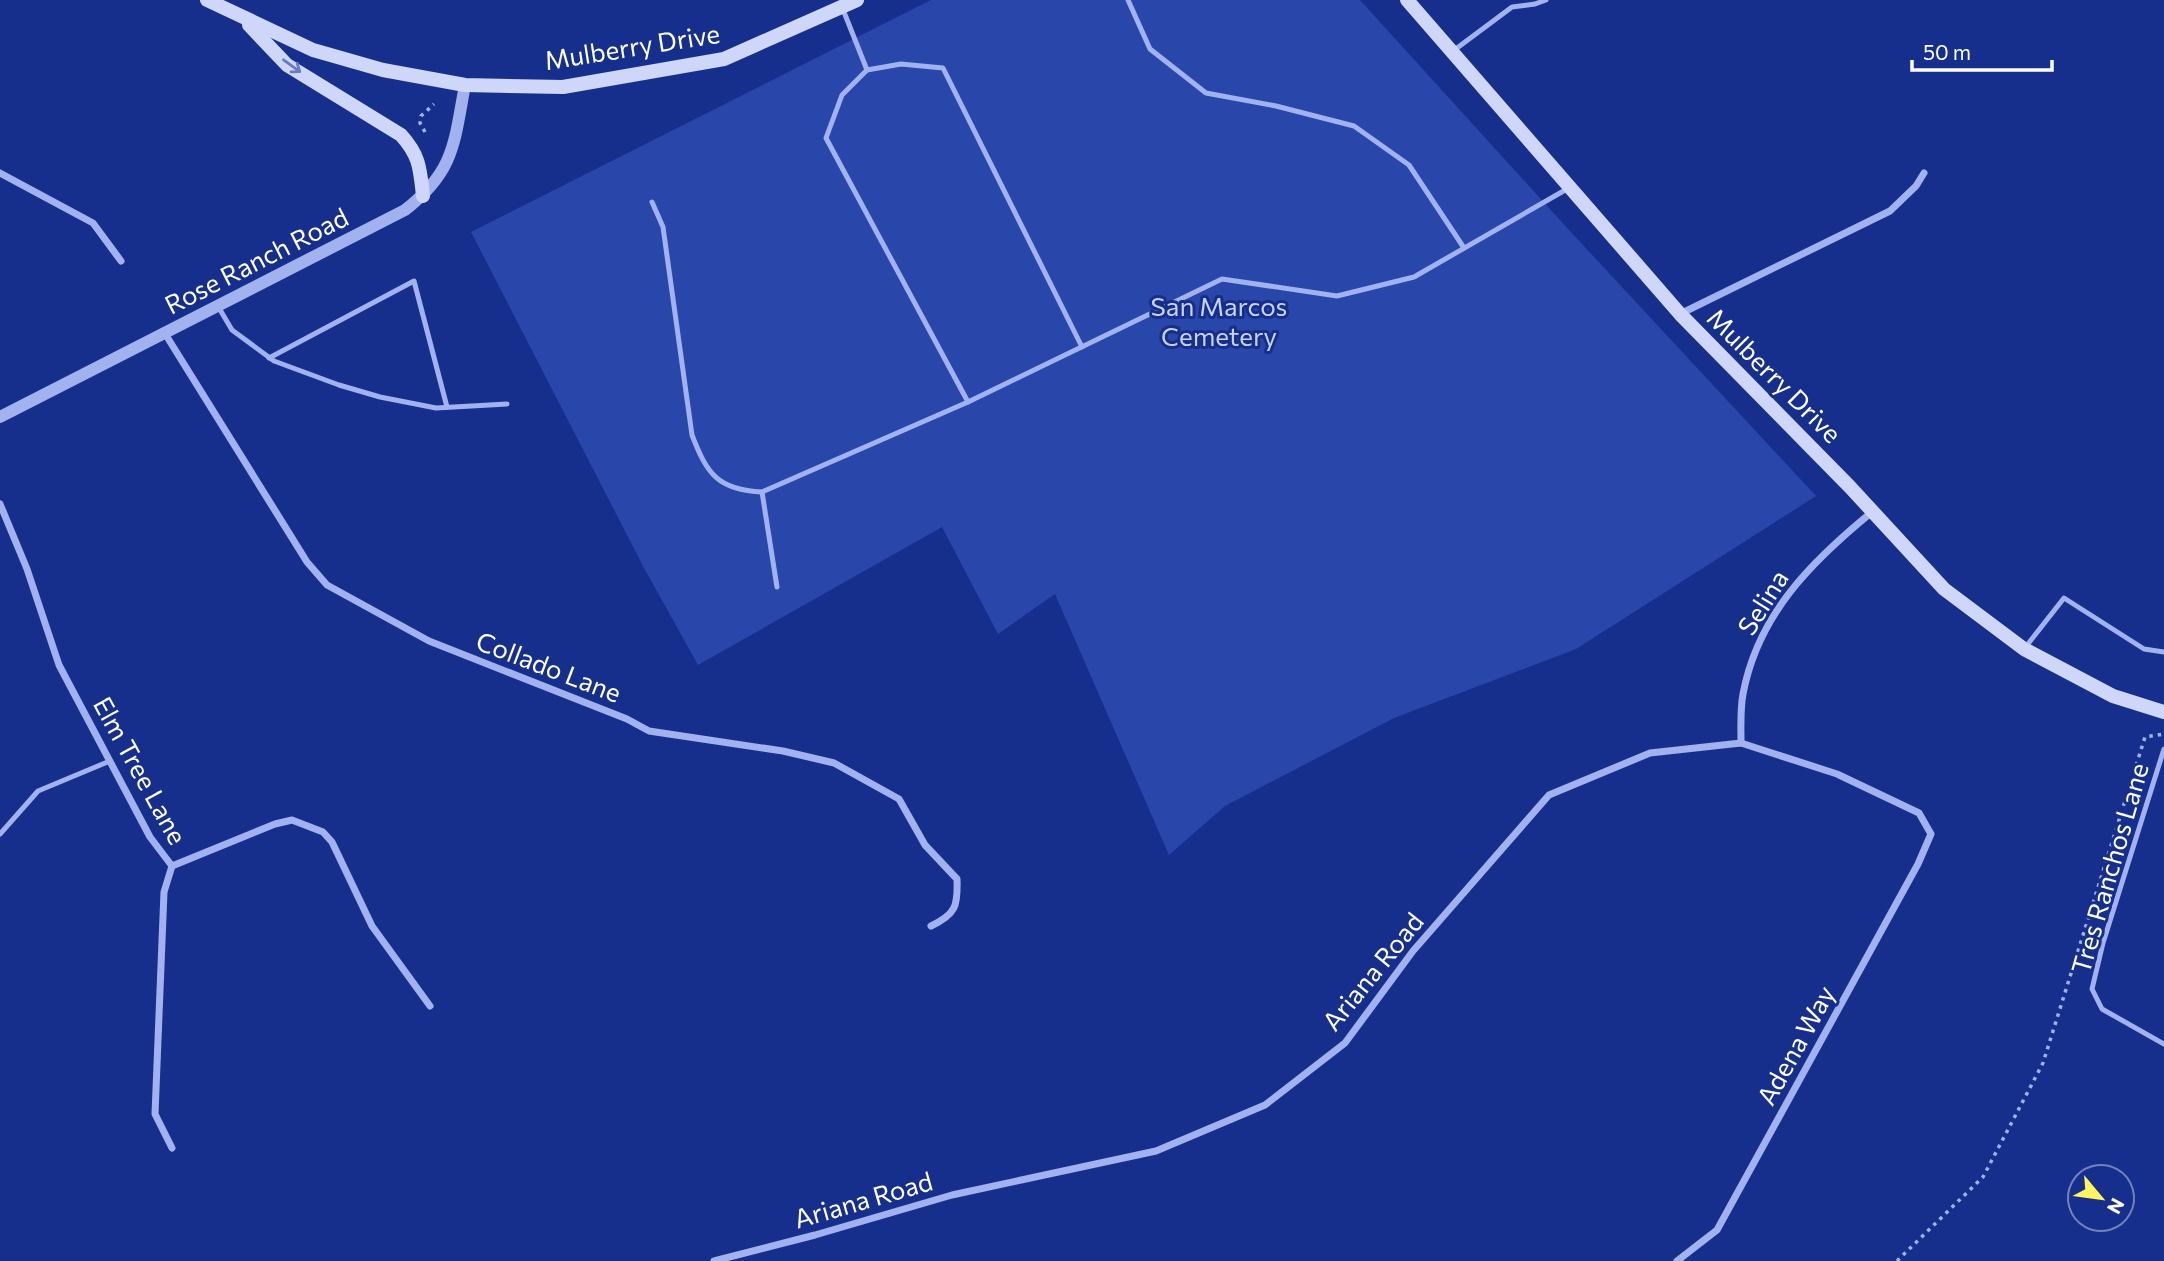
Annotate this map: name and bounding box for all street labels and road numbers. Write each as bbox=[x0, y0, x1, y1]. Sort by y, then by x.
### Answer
street label: Mulberry Drive bbox=[542, 17, 722, 75]
street label: Rose Ranch Road bbox=[159, 200, 353, 320]
street label: Mulberry Drive bbox=[1701, 301, 1849, 449]
street label: Selina bbox=[1730, 564, 1794, 640]
street label: Collado Lane bbox=[472, 624, 626, 708]
street label: Elm Tree Lane bbox=[88, 691, 194, 849]
street label: Tres Ranchos Lane bbox=[2064, 759, 2154, 977]
street label: Ariana Road bbox=[1315, 906, 1429, 1036]
street label: Adena Way bbox=[1750, 980, 1840, 1110]
street label: Ariana Road bbox=[790, 1164, 936, 1234]

